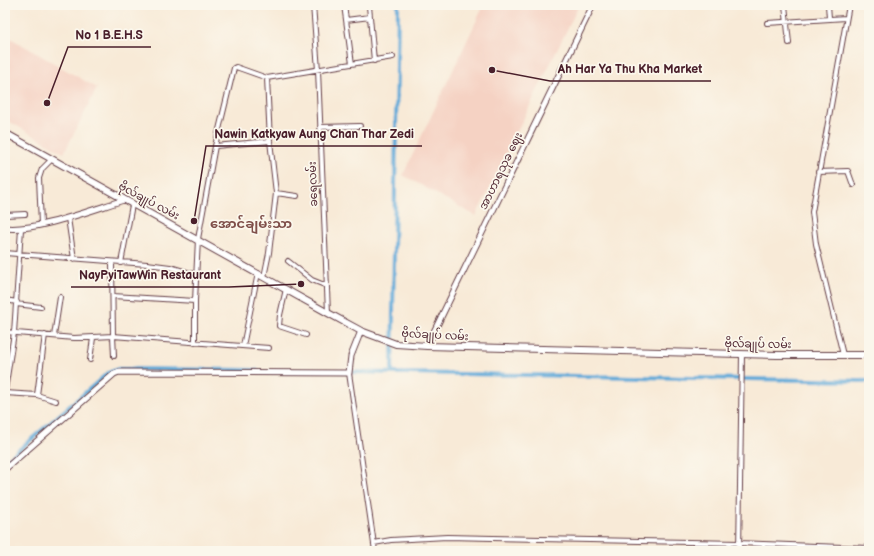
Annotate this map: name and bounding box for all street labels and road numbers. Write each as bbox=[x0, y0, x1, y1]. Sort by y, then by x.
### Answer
street label: အာဟာရသုခ ဈေး bbox=[477, 130, 527, 213]
street label: ခရေလမ်း bbox=[305, 161, 322, 207]
street label: ဗိုလ်ချုပ် လမ်း bbox=[115, 179, 182, 224]
street label: ဗိုလ်ချုပ် လမ်း bbox=[401, 326, 469, 345]
street label: ဗိုလ်ချုပ် လမ်း bbox=[724, 336, 792, 353]

